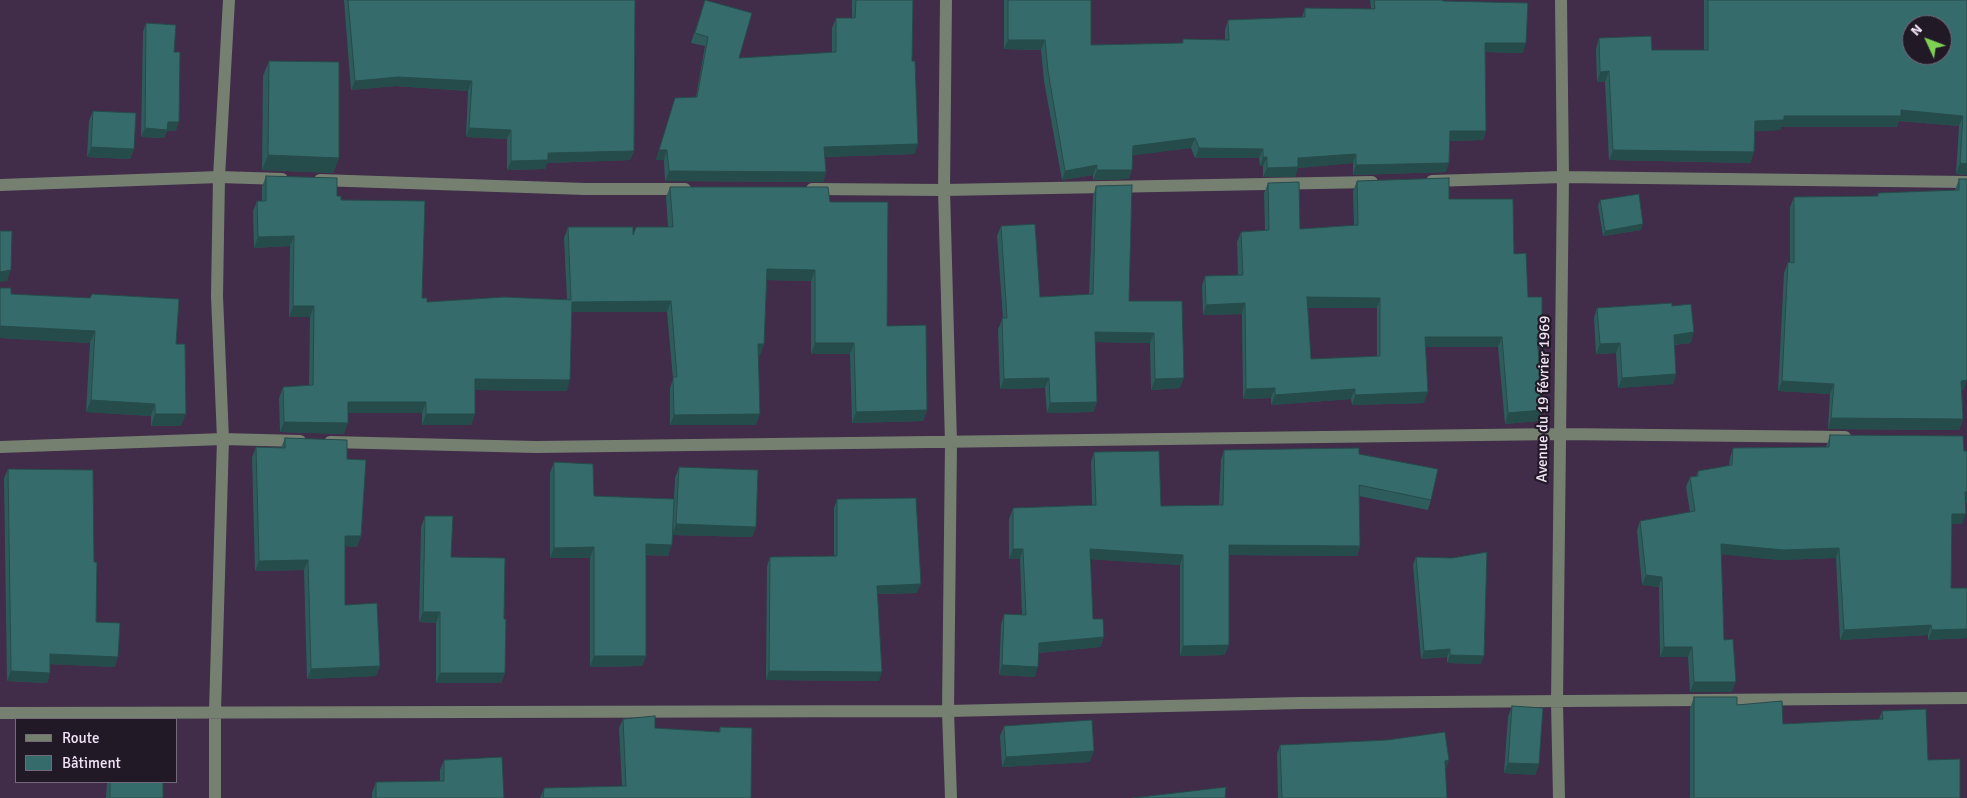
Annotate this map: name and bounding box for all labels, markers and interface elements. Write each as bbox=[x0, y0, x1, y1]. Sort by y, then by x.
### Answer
north arrow bbox=[1902, 15, 1952, 65]
text: N bbox=[1907, 21, 1926, 39]
street label: Avenue du 19 février 1969 bbox=[1534, 315, 1554, 483]
legend bbox=[15, 718, 178, 783]
text: Route bbox=[62, 729, 99, 747]
text: Bâtiment bbox=[62, 754, 121, 772]

